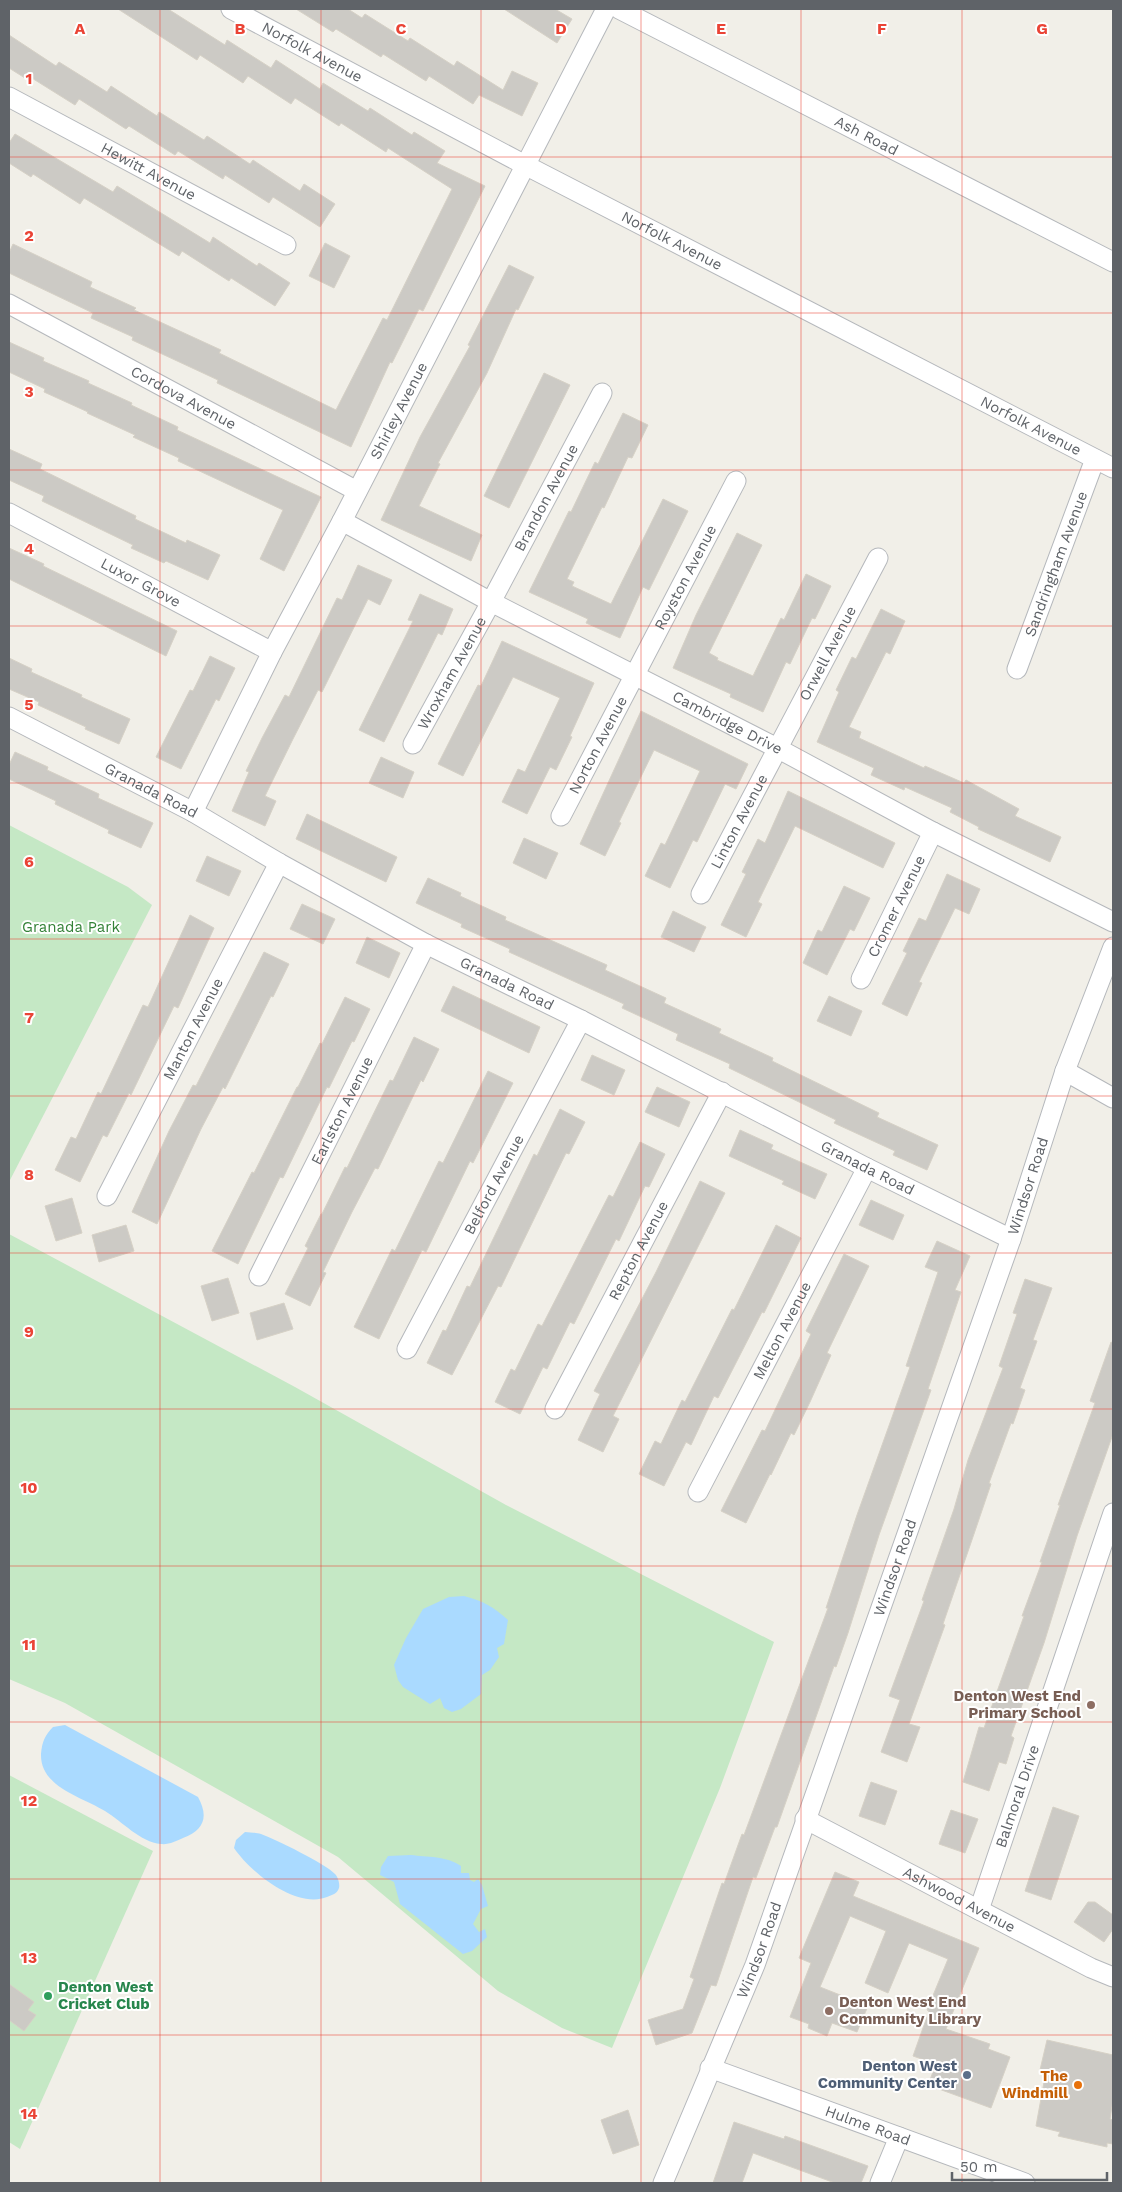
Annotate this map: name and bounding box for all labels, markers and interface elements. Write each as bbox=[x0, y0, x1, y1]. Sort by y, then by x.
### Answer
street label: Norfolk Avenue bbox=[259, 18, 366, 86]
text: A bbox=[75, 19, 86, 38]
text: B bbox=[235, 19, 246, 38]
text: C bbox=[396, 19, 407, 38]
text: D bbox=[555, 19, 567, 38]
text: E bbox=[716, 19, 726, 38]
text: F bbox=[877, 19, 887, 38]
text: G bbox=[1036, 19, 1048, 38]
text: 1 bbox=[26, 69, 32, 88]
street label: Ash Road bbox=[832, 112, 901, 159]
street label: Hewitt Avenue bbox=[98, 139, 199, 204]
street label: Norfolk Avenue bbox=[618, 207, 725, 274]
text: 2 bbox=[24, 226, 34, 245]
street label: Shirley Avenue bbox=[366, 359, 431, 462]
street label: Cordova Avenue bbox=[128, 362, 239, 433]
text: 3 bbox=[24, 382, 34, 401]
street label: Norfolk Avenue bbox=[977, 392, 1084, 459]
street label: Brandon Avenue bbox=[511, 441, 582, 554]
street label: Sandringham Avenue bbox=[1021, 489, 1091, 639]
street label: Royston Avenue bbox=[651, 522, 720, 633]
text: 4 bbox=[24, 539, 34, 558]
street label: Luxor Grove bbox=[98, 554, 184, 611]
street label: Orwell Avenue bbox=[795, 603, 860, 704]
street label: Wroxham Avenue bbox=[414, 613, 490, 733]
street label: Cambridge Drive bbox=[669, 687, 786, 758]
street label: Norton Avenue bbox=[565, 693, 631, 797]
text: 5 bbox=[24, 695, 34, 714]
street label: Granada Road bbox=[102, 759, 201, 822]
street label: Linton Avenue bbox=[707, 771, 772, 872]
text: 6 bbox=[24, 852, 34, 871]
street label: Cromer Avenue bbox=[864, 852, 929, 960]
park label: Granada Park bbox=[22, 918, 120, 936]
street label: Granada Road bbox=[457, 953, 557, 1014]
street label: Manton Avenue bbox=[159, 975, 227, 1083]
text: 7 bbox=[24, 1008, 34, 1027]
street label: Earlston Avenue bbox=[307, 1054, 377, 1168]
street label: Belford Avenue bbox=[460, 1131, 528, 1238]
street label: Windsor Road bbox=[1004, 1135, 1052, 1237]
street label: Granada Road bbox=[818, 1137, 917, 1199]
text: 8 bbox=[24, 1165, 34, 1184]
street label: Repton Avenue bbox=[605, 1198, 672, 1303]
street label: Melton Avenue bbox=[749, 1279, 815, 1383]
text: 9 bbox=[24, 1322, 34, 1341]
text: 10 bbox=[20, 1478, 38, 1497]
street label: Windsor Road bbox=[870, 1517, 921, 1619]
text: 11 bbox=[22, 1635, 36, 1654]
place label: Denton West End Primary School bbox=[954, 1687, 1081, 1722]
marker: Denton West End Primary School bbox=[1085, 1699, 1097, 1711]
street label: Balmoral Drive bbox=[992, 1743, 1043, 1850]
text: 12 bbox=[21, 1791, 37, 1810]
street label: Ashwood Avenue bbox=[900, 1863, 1018, 1936]
street label: Windsor Road bbox=[733, 1900, 785, 2001]
text: 13 bbox=[21, 1948, 37, 1967]
place label: Denton West Cricket Club bbox=[58, 1978, 153, 2013]
marker: Denton West Cricket Club bbox=[42, 1990, 54, 2002]
place label: Denton West End Community Library bbox=[839, 1993, 982, 2028]
marker: Denton West End Community Library bbox=[823, 2005, 835, 2017]
place label: Denton West Community Center bbox=[818, 2057, 958, 2092]
place label: The Windmill bbox=[1002, 2067, 1068, 2102]
marker: Denton West Community Center bbox=[961, 2069, 973, 2081]
marker: The Windmill bbox=[1072, 2079, 1084, 2091]
street label: Hulme Road bbox=[823, 2102, 913, 2149]
text: 14 bbox=[20, 2104, 38, 2123]
scale bar bbox=[952, 2150, 1107, 2182]
text: 50 m bbox=[960, 2158, 997, 2176]

